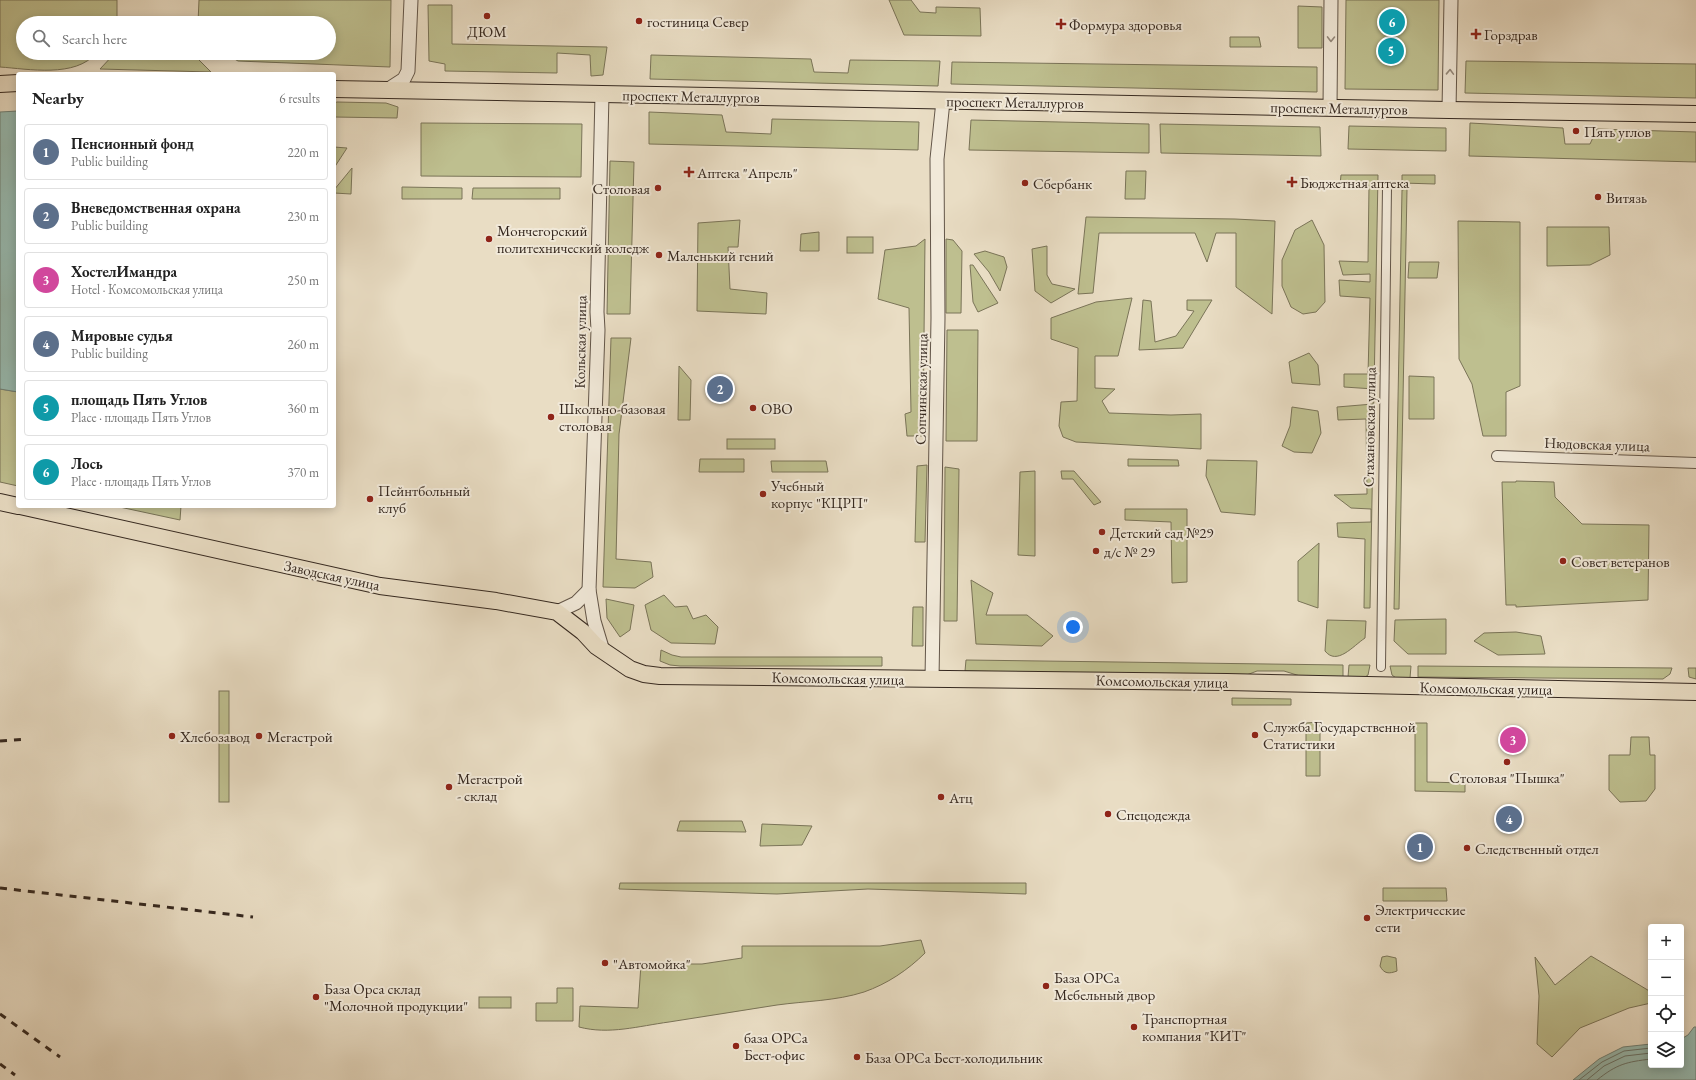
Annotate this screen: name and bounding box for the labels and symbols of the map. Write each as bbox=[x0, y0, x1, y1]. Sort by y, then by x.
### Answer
pin: 6 bbox=[1379, 7, 1405, 37]
marker: ДЮМ bbox=[482, 11, 492, 21]
place label: гостиница Север bbox=[647, 12, 749, 31]
place label: Формура здоровья bbox=[1069, 15, 1182, 34]
marker: гостиница Север bbox=[634, 16, 644, 26]
marker: Формура здоровья bbox=[1056, 19, 1066, 29]
place label: ДЮМ bbox=[467, 22, 507, 41]
place label: Горздрав bbox=[1484, 25, 1538, 44]
marker: Горздрав bbox=[1471, 29, 1481, 39]
one-way arrow bbox=[1327, 36, 1335, 42]
pin: 5 bbox=[1378, 36, 1404, 66]
one-way arrow bbox=[1446, 69, 1454, 75]
street label: проспект Металлургов bbox=[622, 85, 760, 107]
street label: проспект Металлургов bbox=[946, 91, 1084, 113]
street label: проспект Металлургов bbox=[1270, 97, 1408, 119]
place label: Пять углов bbox=[1584, 122, 1651, 141]
marker: Пять углов bbox=[1571, 126, 1581, 136]
place label: Аптека "Апрель" bbox=[696, 163, 798, 182]
marker: Аптека "Апрель" bbox=[684, 167, 694, 177]
place label: Бюджетная аптека bbox=[1300, 173, 1409, 192]
place label: Сбербанк bbox=[1033, 174, 1092, 193]
marker: Бюджетная аптека bbox=[1287, 177, 1297, 187]
marker: Сбербанк bbox=[1020, 178, 1030, 188]
place label: Столовая bbox=[592, 179, 650, 198]
marker: Столовая bbox=[653, 183, 663, 193]
place label: Витязь bbox=[1606, 188, 1647, 207]
marker: Витязь bbox=[1593, 192, 1603, 202]
place label: Мончегорский политехнический коледж bbox=[497, 221, 650, 257]
marker: Мончегорский политехнический коледж bbox=[484, 234, 494, 244]
place label: Маленький гений bbox=[667, 246, 774, 265]
marker: Маленький гений bbox=[654, 250, 664, 260]
street label: Кольская улица bbox=[570, 295, 590, 389]
street label: Сопчинская улица bbox=[911, 333, 931, 445]
street label: Стахановская улица bbox=[1358, 367, 1380, 487]
pin: 2 bbox=[707, 374, 733, 404]
place label: Школьно-базовая столовая bbox=[559, 399, 666, 435]
place label: ОВО bbox=[761, 399, 793, 418]
marker: ОВО bbox=[748, 403, 758, 413]
marker: Школьно-базовая столовая bbox=[546, 412, 556, 422]
street label: Нюдовская улица bbox=[1544, 433, 1650, 455]
place label: Учебный корпус "КЦРП" bbox=[770, 476, 868, 512]
place label: Пейнтбольный клуб bbox=[378, 481, 470, 517]
marker: Учебный корпус "КЦРП" bbox=[758, 489, 768, 499]
marker: Пейнтбольный клуб bbox=[365, 494, 375, 504]
place label: Детский сад №29 bbox=[1110, 523, 1214, 542]
marker: Детский сад №29 bbox=[1097, 527, 1107, 537]
place label: д/с № 29 bbox=[1104, 542, 1155, 561]
marker: д/с № 29 bbox=[1091, 546, 1101, 556]
place label: Совет ветеранов bbox=[1571, 552, 1670, 571]
street label: Заводская улица bbox=[282, 556, 382, 594]
marker: Совет ветеранов bbox=[1558, 556, 1568, 566]
your location bbox=[1063, 617, 1083, 637]
street label: Комсомольская улица bbox=[772, 667, 904, 689]
street label: Комсомольская улица bbox=[1096, 670, 1228, 692]
street label: Комсомольская улица bbox=[1420, 677, 1552, 699]
place label: Служба Государственной Статистики bbox=[1263, 717, 1416, 753]
pin: 3 bbox=[1500, 725, 1526, 755]
place label: Хлебозавод bbox=[179, 727, 250, 746]
place label: Мегастрой bbox=[267, 727, 333, 746]
marker: Служба Государственной Статистики bbox=[1250, 730, 1260, 740]
marker: Хлебозавод bbox=[167, 731, 177, 741]
marker: Мегастрой bbox=[254, 731, 264, 741]
marker: Столовая "Пышка" bbox=[1502, 757, 1512, 767]
place label: Столовая "Пышка" bbox=[1449, 768, 1565, 787]
place label: Мегастрой - склад bbox=[457, 769, 523, 805]
marker: Мегастрой - склад bbox=[444, 782, 454, 792]
place label: Атц bbox=[948, 788, 973, 807]
marker: Атц bbox=[936, 792, 946, 802]
pin: 4 bbox=[1496, 804, 1522, 834]
place label: Спецодежда bbox=[1116, 805, 1191, 824]
marker: Спецодежда bbox=[1103, 809, 1113, 819]
pin: 1 bbox=[1407, 832, 1433, 862]
place label: Следственный отдел bbox=[1475, 839, 1599, 858]
marker: Следственный отдел bbox=[1462, 843, 1472, 853]
place label: Электрические сети bbox=[1375, 900, 1466, 936]
marker: Электрические сети bbox=[1362, 913, 1372, 923]
place label: "Автомойка" bbox=[613, 954, 691, 973]
marker: "Автомойка" bbox=[600, 958, 610, 968]
place label: База ОРСа Мебельный двор bbox=[1054, 968, 1156, 1004]
place label: База Орса склад "Молочной продукции" bbox=[324, 979, 468, 1015]
marker: База ОРСа Мебельный двор bbox=[1041, 981, 1051, 991]
marker: База Орса склад "Молочной продукции" bbox=[311, 992, 321, 1002]
place label: Транспортная компания "КИТ" bbox=[1142, 1009, 1246, 1045]
marker: Транспортная компания "КИТ" bbox=[1129, 1022, 1139, 1032]
place label: база ОРСа Бест-офис bbox=[744, 1028, 808, 1064]
marker: база ОРСа Бест-офис bbox=[731, 1041, 741, 1051]
place label: База ОРСа Бест-холодильник bbox=[865, 1048, 1043, 1067]
marker: База ОРСа Бест-холодильник bbox=[852, 1052, 862, 1062]

